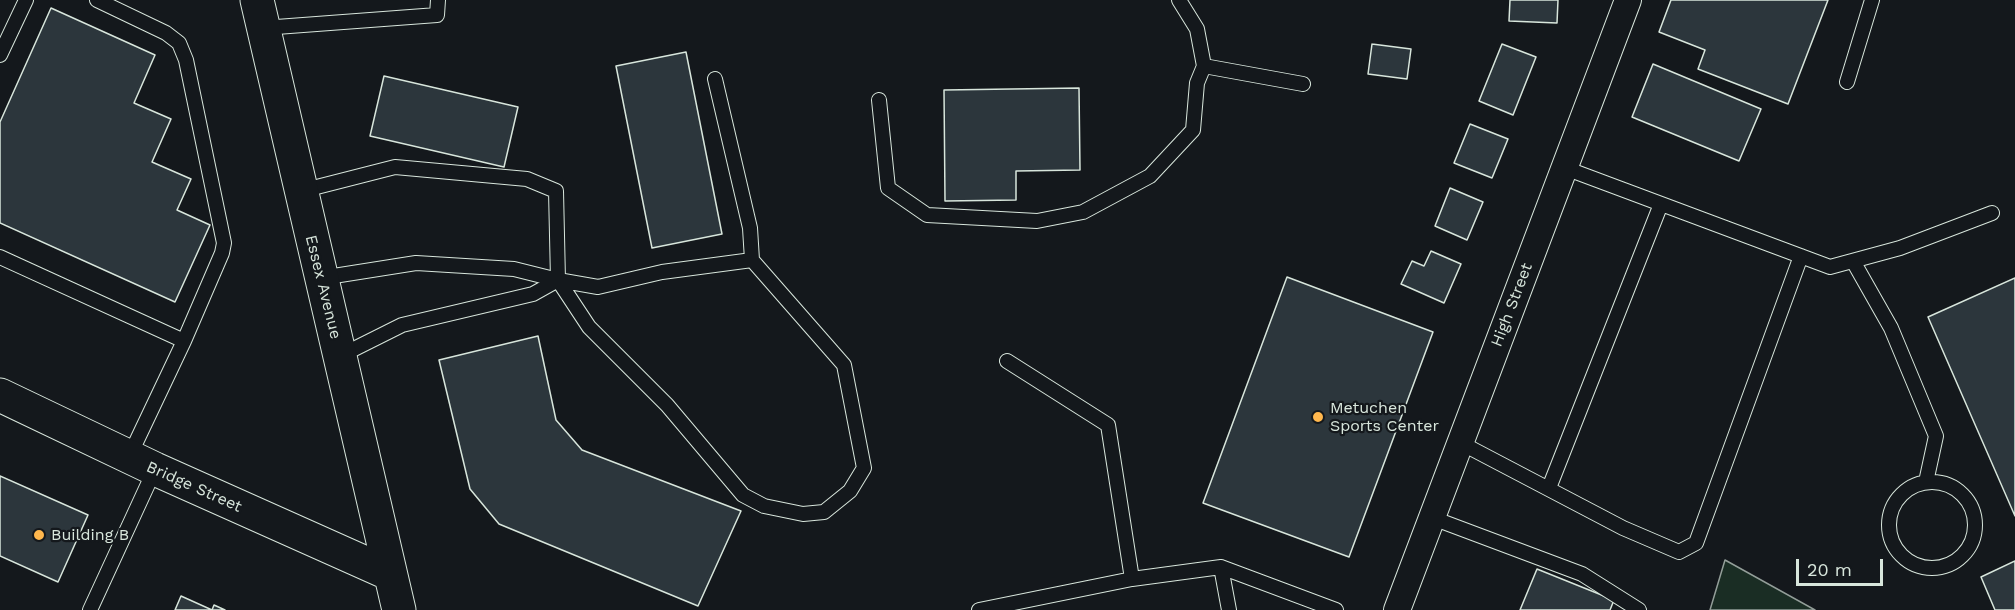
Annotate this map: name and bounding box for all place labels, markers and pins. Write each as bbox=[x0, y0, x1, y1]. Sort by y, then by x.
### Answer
place label: Metuchen Sports Center bbox=[1330, 398, 1439, 436]
marker: Metuchen Sports Center bbox=[1311, 410, 1325, 424]
place label: Building B bbox=[51, 525, 129, 545]
marker: Building B bbox=[32, 528, 46, 542]

